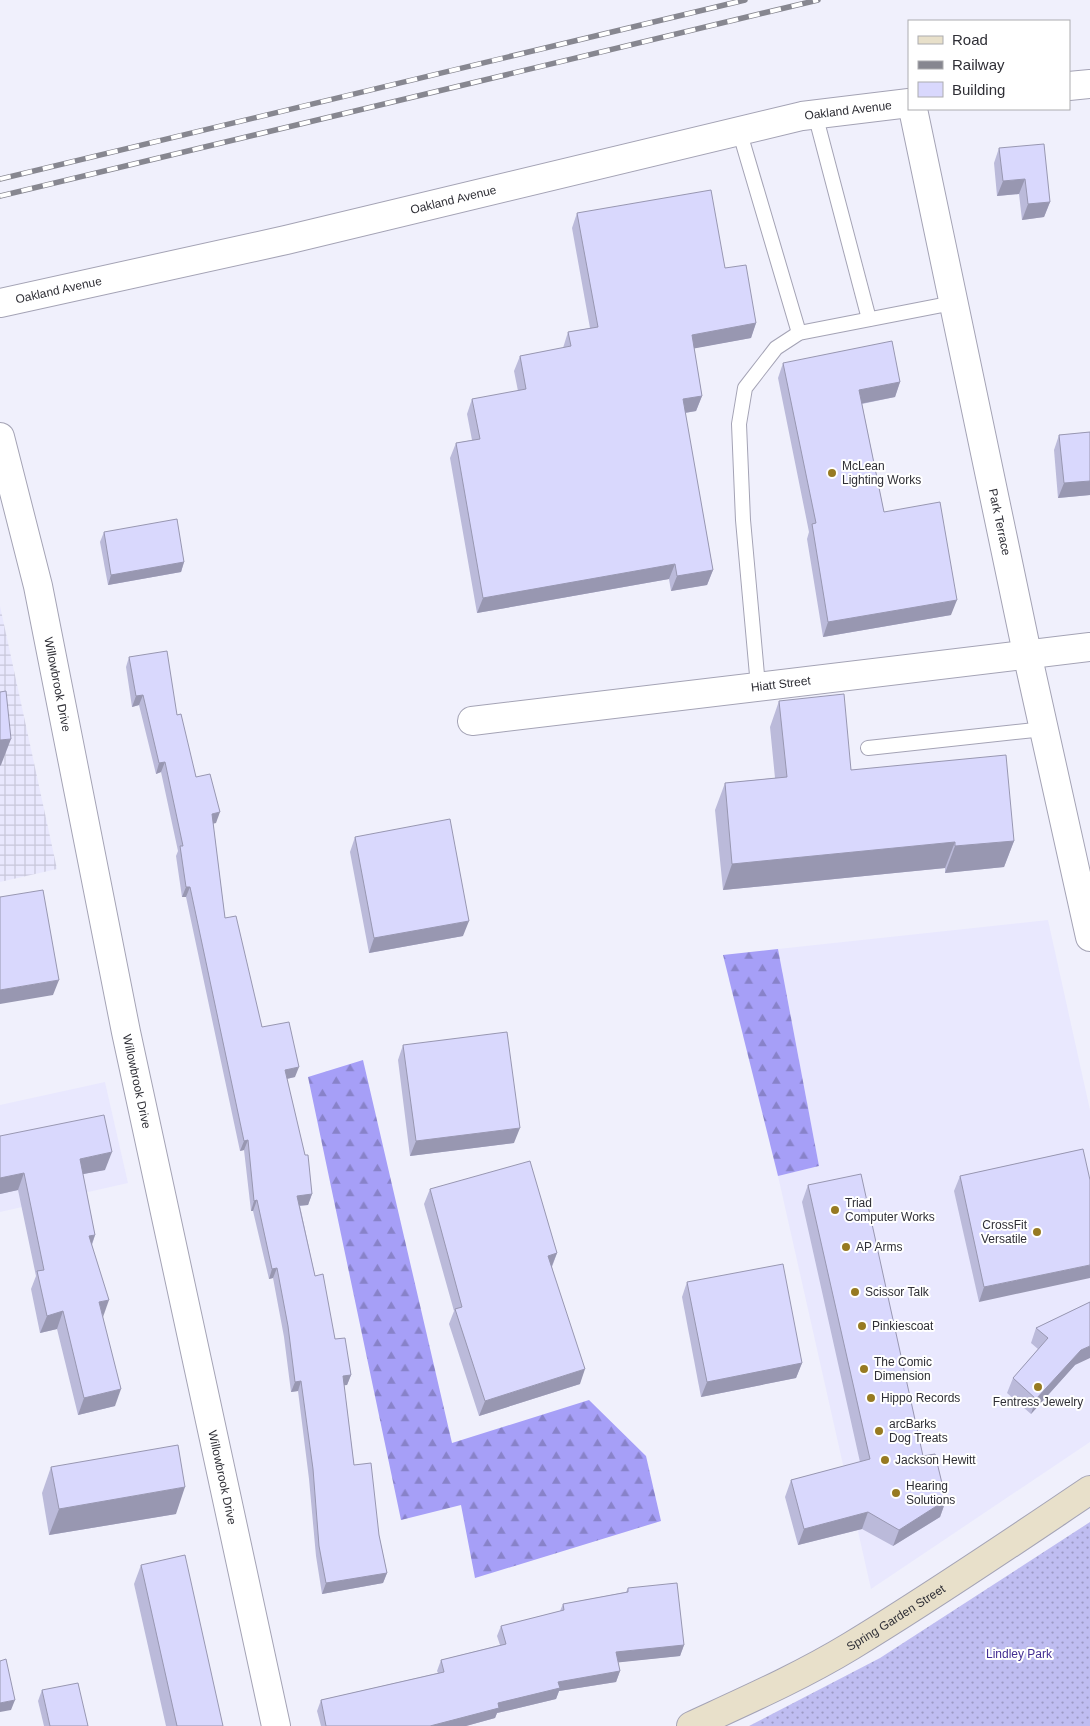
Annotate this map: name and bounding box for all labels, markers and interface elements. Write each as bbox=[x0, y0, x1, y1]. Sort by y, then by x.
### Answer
legend bbox=[908, 20, 1070, 110]
text: Road bbox=[952, 31, 988, 48]
text: Railway bbox=[952, 56, 1005, 73]
text: Building bbox=[952, 81, 1005, 98]
street label: Oakland Avenue bbox=[804, 98, 893, 123]
street label: Oakland Avenue bbox=[409, 183, 498, 217]
street label: Oakland Avenue bbox=[14, 274, 103, 306]
place label: McLean Lighting Works bbox=[842, 459, 921, 487]
marker: McLean Lighting Works bbox=[826, 467, 838, 479]
street label: Park Terrace bbox=[986, 487, 1013, 557]
street label: Willowbrook Drive bbox=[41, 636, 74, 733]
street label: Hiatt Street bbox=[750, 673, 812, 695]
street label: Willowbrook Drive bbox=[120, 1033, 154, 1130]
place label: Triad Computer Works bbox=[845, 1196, 935, 1224]
marker: Triad Computer Works bbox=[829, 1204, 841, 1216]
place label: CrossFit Versatile bbox=[981, 1218, 1028, 1246]
marker: CrossFit Versatile bbox=[1031, 1226, 1043, 1238]
place label: AP Arms bbox=[856, 1240, 902, 1254]
marker: AP Arms bbox=[840, 1241, 852, 1253]
place label: Scissor Talk bbox=[865, 1285, 930, 1299]
marker: Scissor Talk bbox=[849, 1286, 861, 1298]
place label: Pinkiescoat bbox=[872, 1319, 934, 1333]
marker: Pinkiescoat bbox=[856, 1320, 868, 1332]
place label: The Comic Dimension bbox=[874, 1355, 932, 1383]
marker: The Comic Dimension bbox=[858, 1363, 870, 1375]
marker: Fentress Jewelry bbox=[1032, 1381, 1044, 1393]
place label: Hippo Records bbox=[881, 1391, 960, 1405]
marker: Hippo Records bbox=[865, 1392, 877, 1404]
place label: Fentress Jewelry bbox=[993, 1395, 1083, 1409]
place label: arcBarks Dog Treats bbox=[889, 1417, 948, 1445]
marker: arcBarks Dog Treats bbox=[873, 1425, 885, 1437]
street label: Willowbrook Drive bbox=[205, 1429, 239, 1526]
place label: Jackson Hewitt bbox=[895, 1453, 976, 1467]
marker: Jackson Hewitt bbox=[879, 1454, 891, 1466]
place label: Hearing Solutions bbox=[906, 1479, 955, 1507]
marker: Hearing Solutions bbox=[890, 1487, 902, 1499]
street label: Spring Garden Street bbox=[844, 1581, 948, 1654]
park label: Lindley Park bbox=[986, 1647, 1053, 1661]

